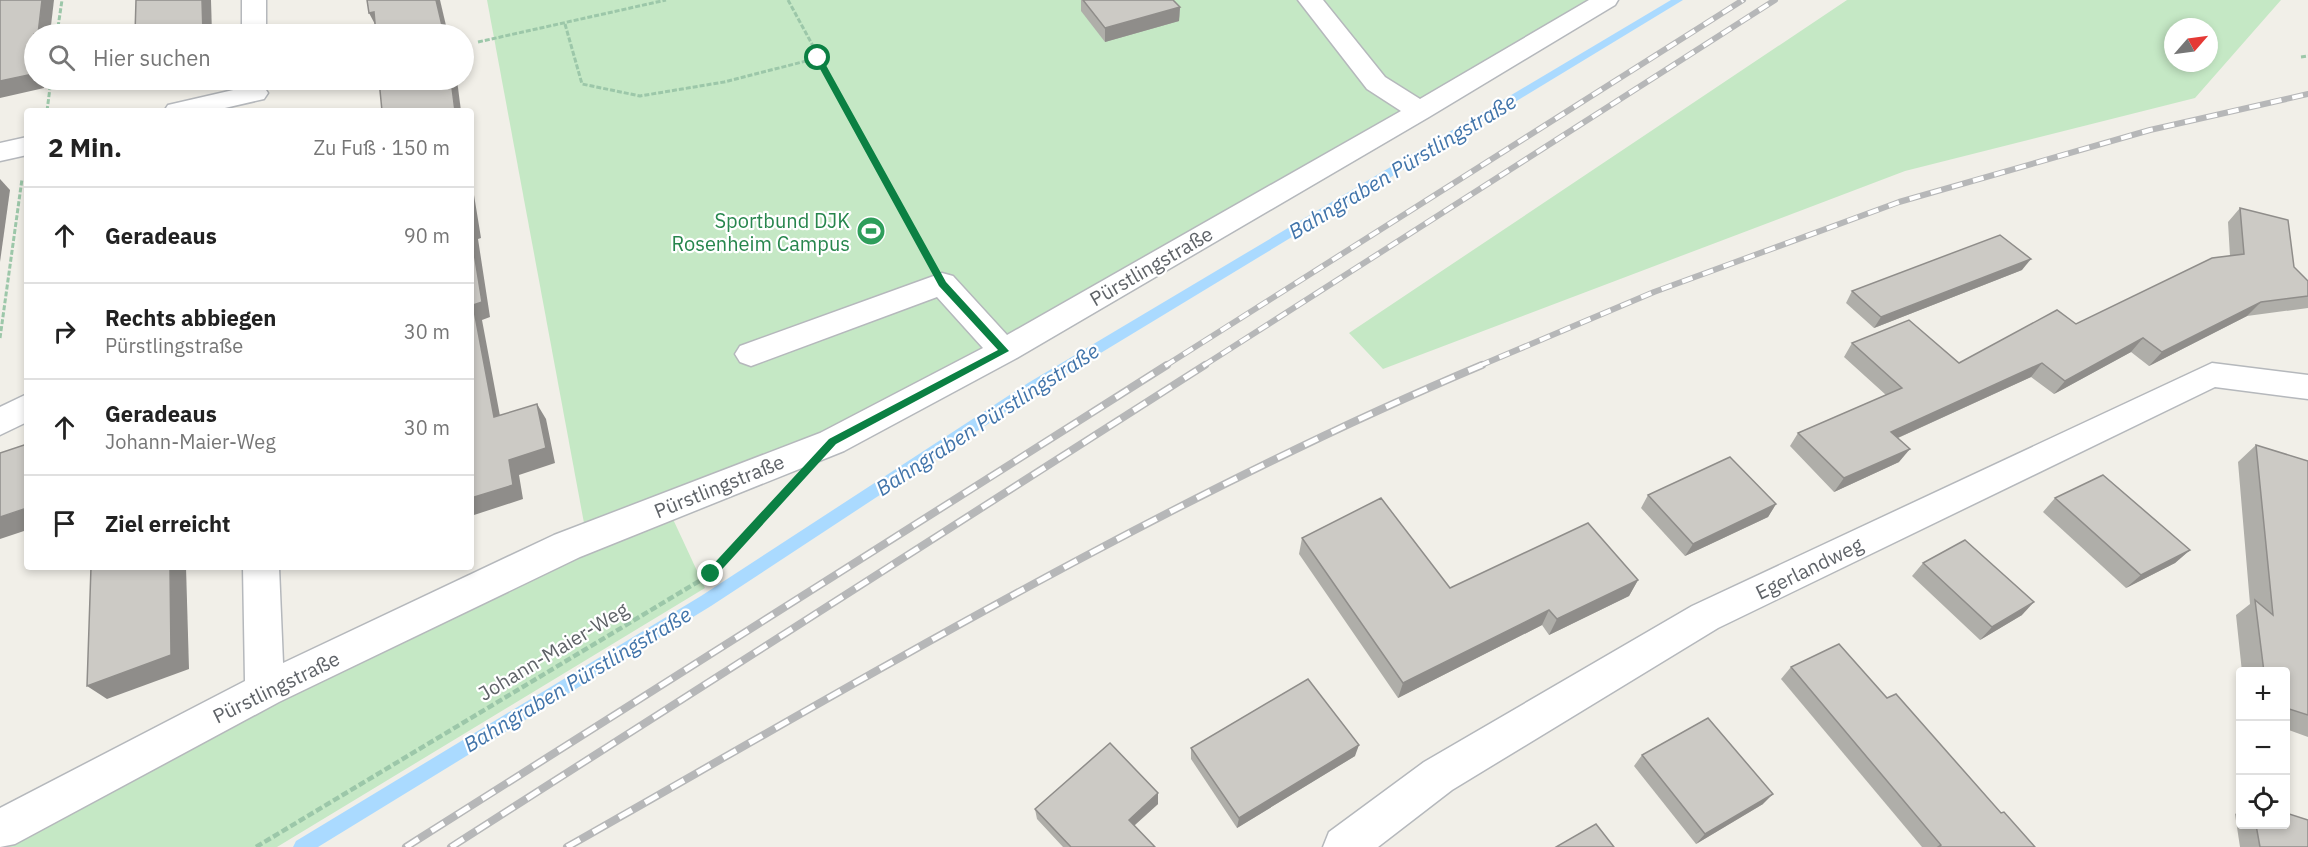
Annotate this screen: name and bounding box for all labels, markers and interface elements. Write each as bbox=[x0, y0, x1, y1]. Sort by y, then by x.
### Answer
north arrow bbox=[2164, 18, 2218, 72]
search box bbox=[24, 24, 474, 90]
icon: search bbox=[45, 41, 78, 74]
text: Hier suchen bbox=[93, 43, 211, 72]
route start bbox=[804, 44, 830, 70]
water label: Bahngraben Pürstlingstraße bbox=[1283, 87, 1521, 245]
text: 2 Min. bbox=[48, 130, 122, 164]
text: Zu Fuß · 150 m bbox=[313, 134, 450, 161]
place label: Sportbund DJK Rosenheim Campus bbox=[671, 207, 850, 257]
sports icon: Sportbund DJK Rosenheim Campus bbox=[855, 215, 887, 247]
icon: ahead bbox=[48, 219, 81, 252]
street label: Pürstlingstraße bbox=[1084, 220, 1218, 312]
text: Geradeaus bbox=[105, 221, 217, 250]
text: 90 m bbox=[404, 222, 450, 249]
text: Rechts abbiegen bbox=[105, 303, 276, 332]
icon: right bbox=[48, 315, 81, 348]
text: 30 m bbox=[404, 318, 450, 345]
text: Pürstlingstraße bbox=[105, 332, 243, 359]
water label: Bahngraben Pürstlingstraße bbox=[870, 336, 1104, 502]
text: Geradeaus bbox=[105, 399, 217, 428]
icon: ahead bbox=[48, 411, 81, 444]
text: 30 m bbox=[404, 414, 450, 441]
text: Johann-Maier-Weg bbox=[105, 428, 276, 455]
street label: Pürstlingstraße bbox=[650, 448, 788, 524]
icon: arrive bbox=[48, 507, 81, 540]
text: Ziel erreicht bbox=[105, 509, 230, 538]
street label: Egerlandweg bbox=[1751, 530, 1868, 606]
route end bbox=[697, 560, 723, 586]
street label: Johann-Maier-Weg bbox=[473, 595, 634, 707]
water label: Bahngraben Pürstlingstraße bbox=[458, 600, 696, 758]
street label: Pürstlingstraße bbox=[208, 645, 344, 729]
map controls bbox=[2236, 667, 2290, 829]
button: + bbox=[2236, 667, 2290, 721]
button: − bbox=[2236, 721, 2290, 775]
button: locate bbox=[2236, 775, 2290, 829]

